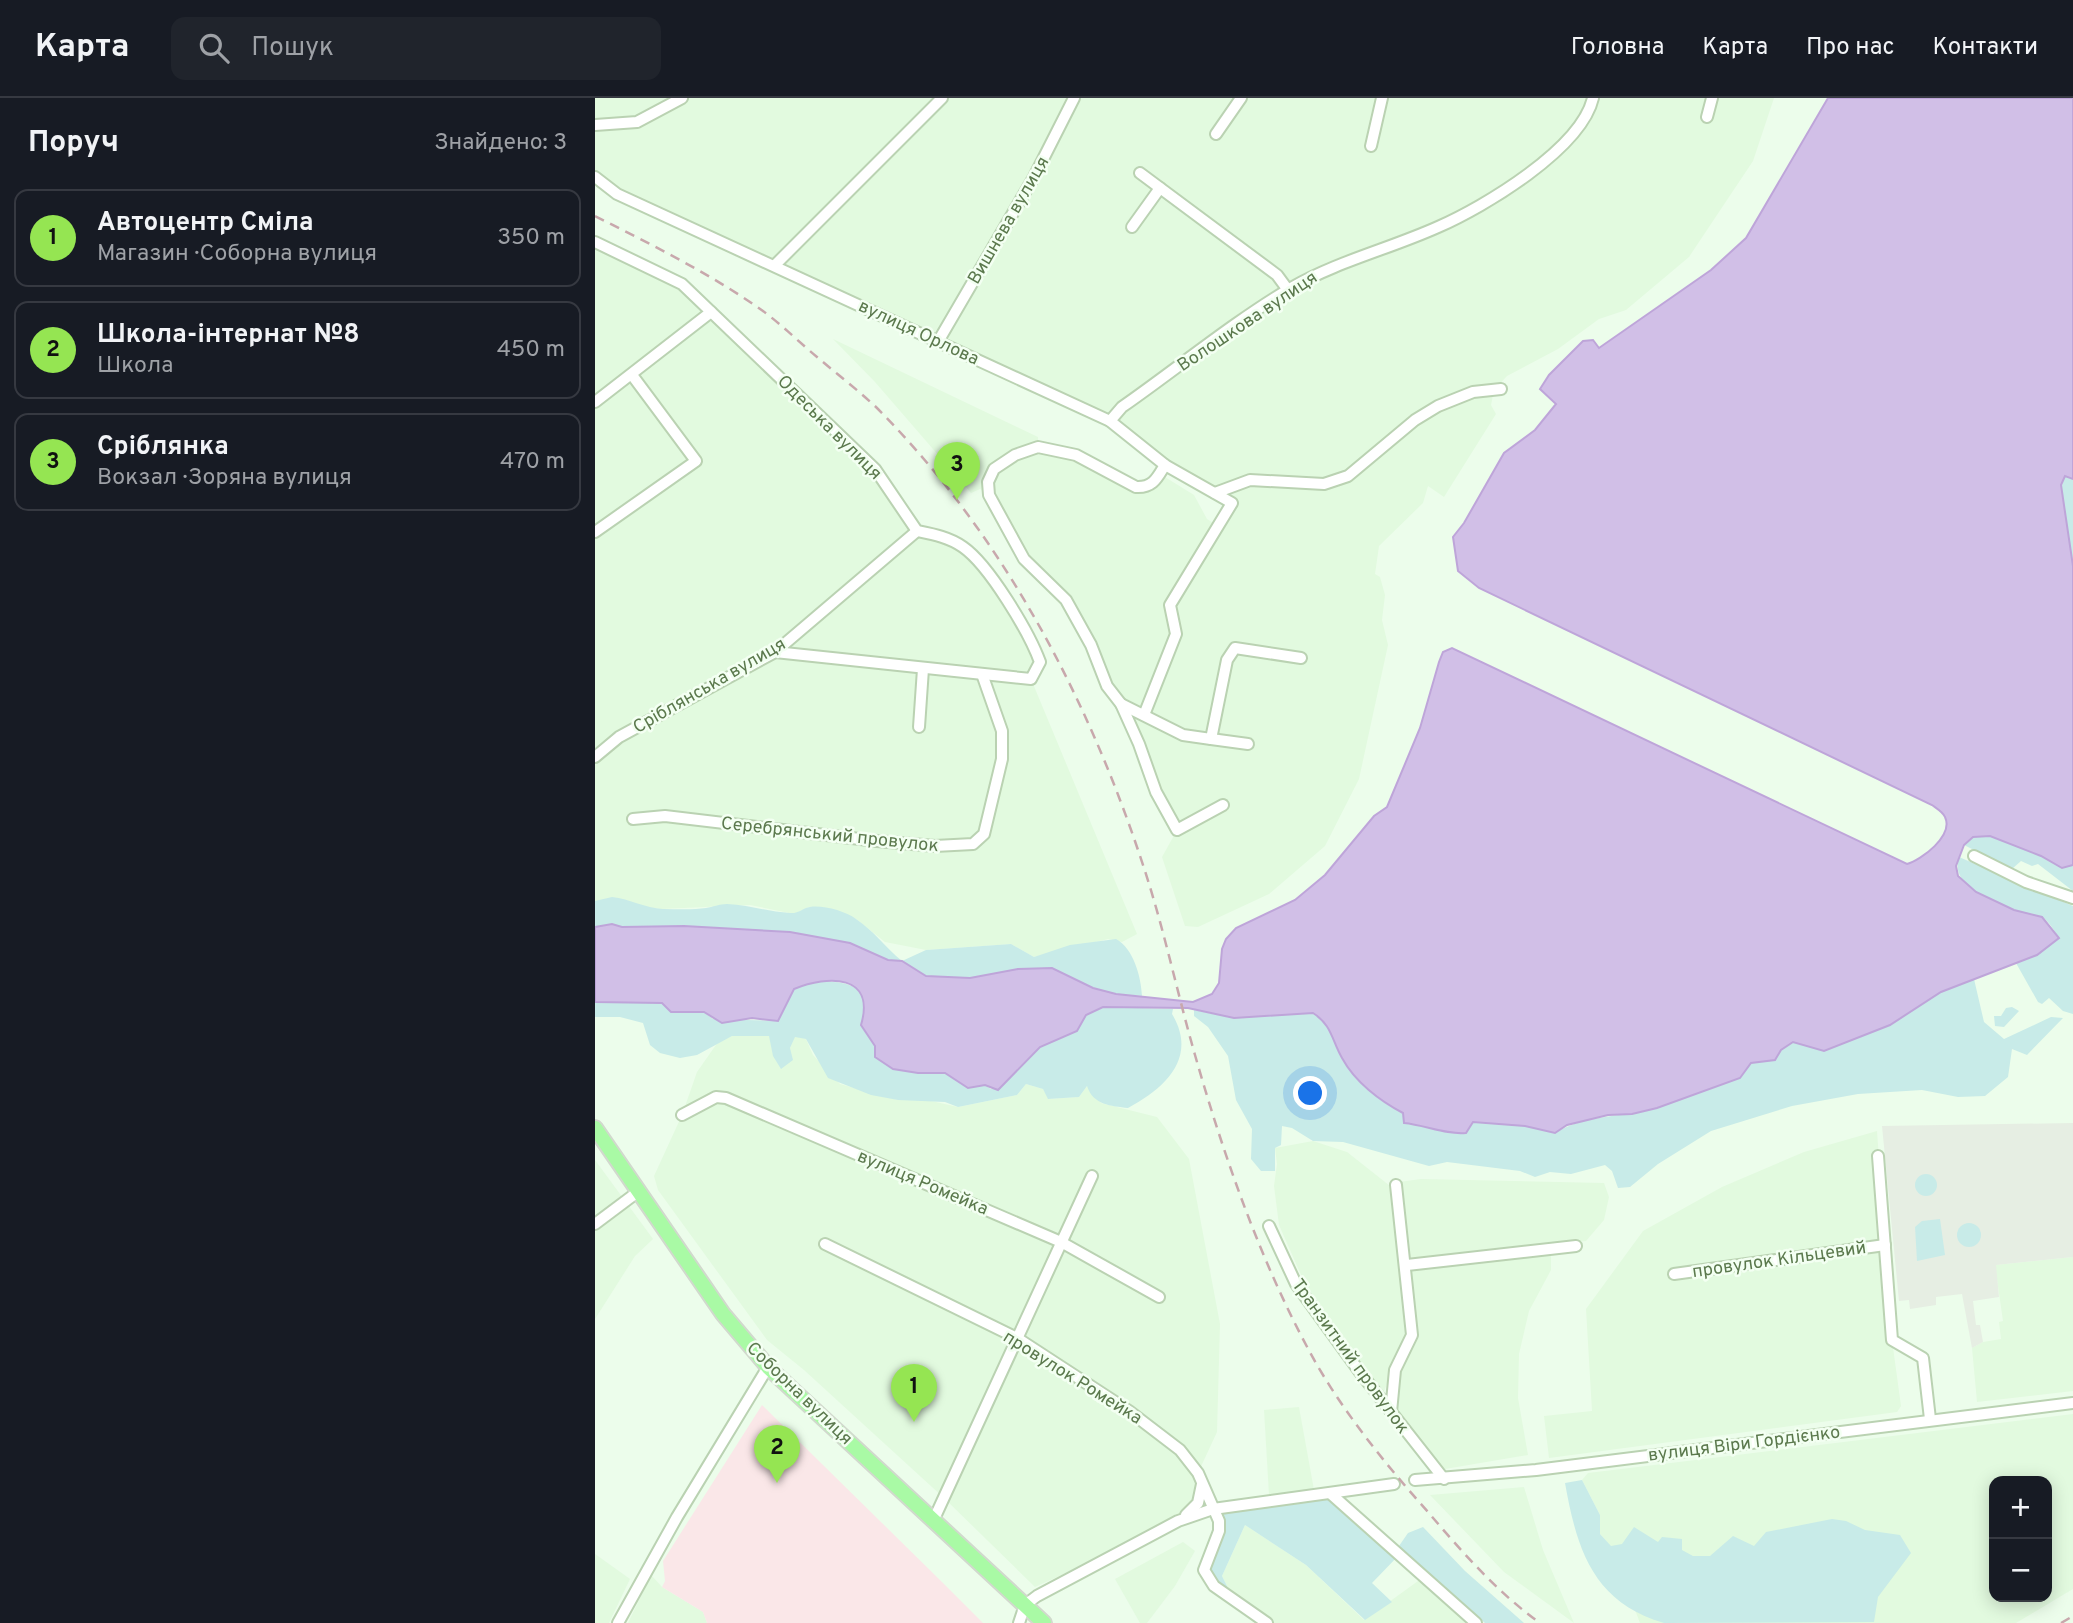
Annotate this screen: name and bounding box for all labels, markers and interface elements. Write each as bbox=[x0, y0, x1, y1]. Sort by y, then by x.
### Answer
search box bbox=[171, 17, 661, 80]
text: Карта bbox=[35, 27, 129, 69]
icon: search bbox=[195, 29, 233, 67]
text: Пошук bbox=[251, 32, 334, 65]
text: Головна bbox=[1571, 33, 1664, 63]
text: Карта bbox=[1702, 33, 1768, 63]
text: Про нас bbox=[1806, 33, 1894, 63]
text: Контакти bbox=[1932, 33, 2038, 63]
text: Поруч bbox=[28, 125, 119, 162]
text: Знайдено: 3 bbox=[434, 129, 567, 158]
street label: Вишнева вулиця bbox=[963, 153, 1055, 289]
text: Автоцентр Сміла bbox=[97, 207, 314, 240]
text: 1 bbox=[48, 224, 58, 253]
text: 350 m bbox=[497, 224, 565, 253]
text: Магазин · Соборна вулиця bbox=[97, 240, 377, 269]
street label: Волошкова вулиця bbox=[1173, 267, 1322, 378]
street label: вулиця Орлова bbox=[854, 295, 982, 371]
text: Школа-інтернат №8 bbox=[97, 319, 360, 352]
text: 2 bbox=[46, 336, 60, 365]
text: 450 m bbox=[497, 336, 565, 365]
text: Школа bbox=[97, 352, 173, 381]
street label: Одеська вулиця bbox=[772, 371, 886, 485]
text: Сріблянка bbox=[97, 431, 229, 464]
pin: 3 bbox=[934, 442, 980, 500]
text: 3 bbox=[46, 448, 60, 477]
text: 470 m bbox=[500, 448, 565, 477]
text: Вокзал · Зоряна вулиця bbox=[97, 464, 352, 493]
street label: Сріблянська вулиця bbox=[629, 633, 790, 739]
street label: Серебрянський провулок bbox=[720, 813, 940, 858]
your location bbox=[1293, 1076, 1327, 1110]
street label: вулиця Ромейка bbox=[853, 1145, 991, 1221]
street label: провулок Кільцевий bbox=[1691, 1237, 1868, 1284]
street label: Транзитний провулок bbox=[1286, 1275, 1414, 1439]
street label: провулок Ромейка bbox=[998, 1326, 1146, 1430]
street label: Соборна вулиця bbox=[741, 1338, 857, 1451]
pin: 1 bbox=[891, 1364, 937, 1422]
street label: вулиця Віри Гордієнко bbox=[1647, 1421, 1841, 1468]
pin: 2 bbox=[754, 1425, 800, 1483]
map controls bbox=[1989, 1476, 2052, 1602]
button: + bbox=[1989, 1476, 2052, 1539]
button: − bbox=[1989, 1539, 2052, 1602]

